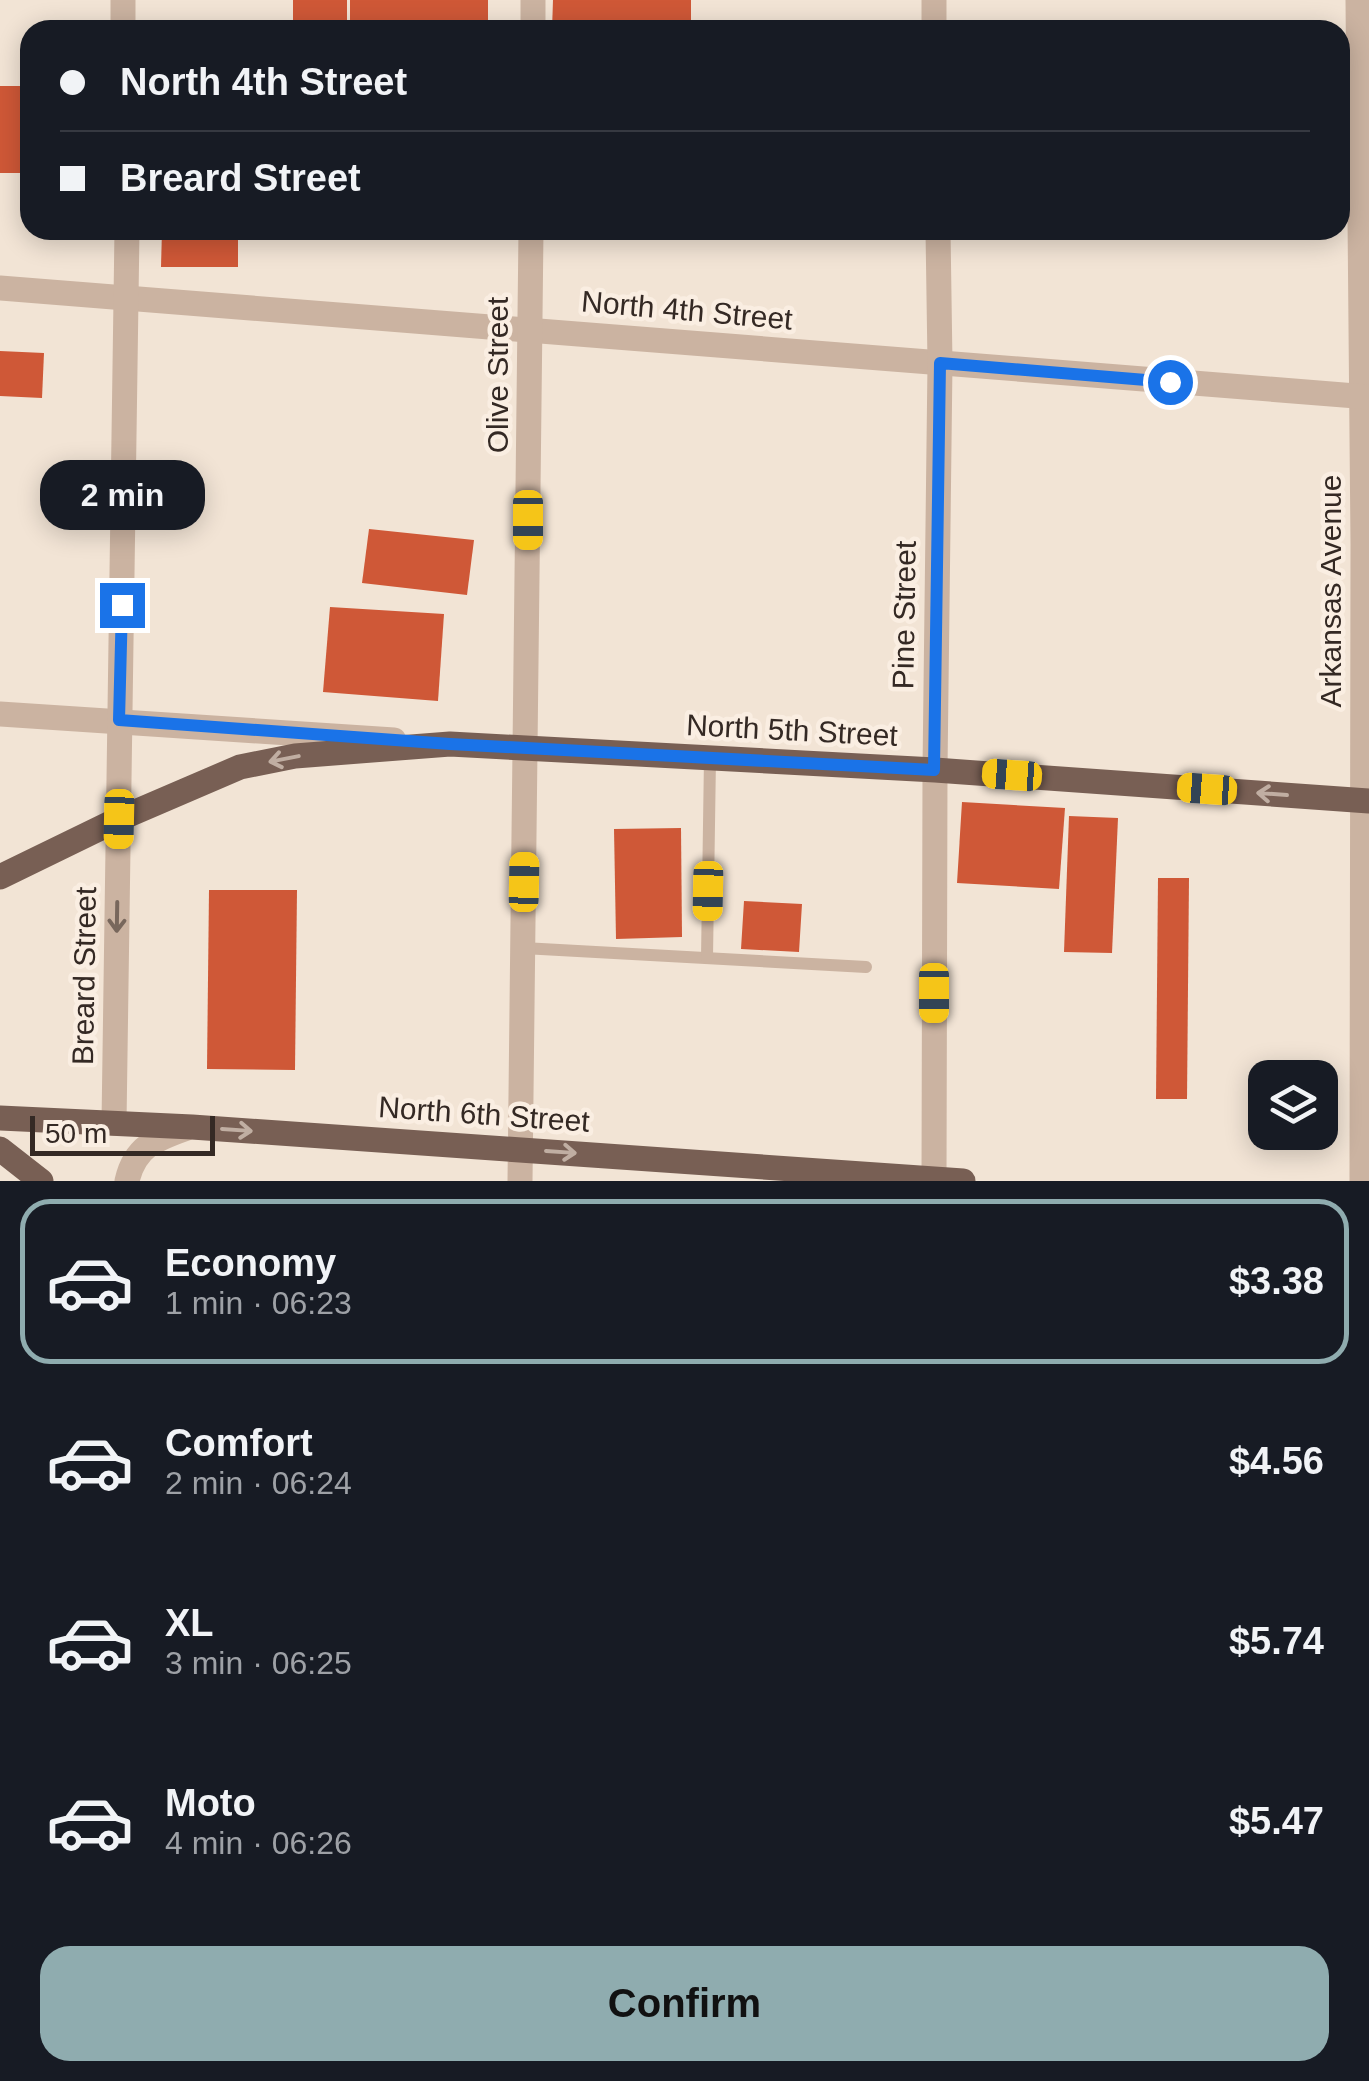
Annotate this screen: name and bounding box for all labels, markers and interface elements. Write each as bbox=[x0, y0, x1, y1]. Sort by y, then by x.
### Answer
text: North 4th Street bbox=[120, 61, 407, 103]
text: Breard Street bbox=[120, 157, 361, 199]
street label: North 4th Street bbox=[580, 284, 795, 336]
street label: Olive Street bbox=[481, 296, 514, 453]
route start bbox=[1148, 360, 1193, 405]
callout: 2 min bbox=[39, 460, 204, 530]
street label: Arkansas Avenue bbox=[1314, 475, 1347, 707]
text: 2 min bbox=[81, 477, 164, 513]
car bbox=[513, 490, 543, 550]
street label: Pine Street bbox=[886, 540, 922, 689]
route end bbox=[100, 583, 145, 628]
street label: North 5th Street bbox=[685, 708, 899, 752]
one-way arrow bbox=[268, 750, 301, 769]
car bbox=[981, 758, 1043, 792]
car bbox=[1176, 772, 1238, 806]
one-way arrow bbox=[1256, 784, 1288, 803]
car bbox=[103, 789, 135, 849]
car bbox=[508, 852, 540, 912]
car bbox=[692, 861, 724, 921]
street label: Breard Street bbox=[66, 886, 102, 1065]
one-way arrow bbox=[108, 900, 127, 932]
car bbox=[919, 963, 949, 1023]
map controls bbox=[1248, 1060, 1338, 1150]
button: layers bbox=[1248, 1060, 1338, 1150]
street label: North 6th Street bbox=[377, 1090, 591, 1138]
scale bar bbox=[30, 1111, 215, 1156]
text: 50 m bbox=[45, 1118, 107, 1149]
one-way arrow bbox=[221, 1121, 253, 1140]
one-way arrow bbox=[545, 1143, 577, 1162]
icon: car bbox=[45, 1237, 135, 1327]
text: Economy bbox=[165, 1242, 336, 1284]
text: $3.38 bbox=[1229, 1260, 1324, 1302]
text: 1 min · 06:23 bbox=[165, 1285, 352, 1321]
icon: car bbox=[45, 1417, 135, 1507]
text: Comfort bbox=[165, 1422, 313, 1464]
text: $4.56 bbox=[1229, 1440, 1324, 1482]
text: 2 min · 06:24 bbox=[165, 1465, 352, 1501]
icon: car bbox=[45, 1597, 135, 1687]
text: XL bbox=[165, 1602, 214, 1644]
text: $5.74 bbox=[1229, 1620, 1324, 1662]
text: 3 min · 06:25 bbox=[165, 1645, 352, 1681]
icon: car bbox=[45, 1777, 135, 1867]
text: Moto bbox=[165, 1782, 256, 1824]
text: $5.47 bbox=[1229, 1800, 1324, 1842]
text: 4 min · 06:26 bbox=[165, 1825, 352, 1861]
button: Confirm bbox=[40, 1946, 1329, 2061]

